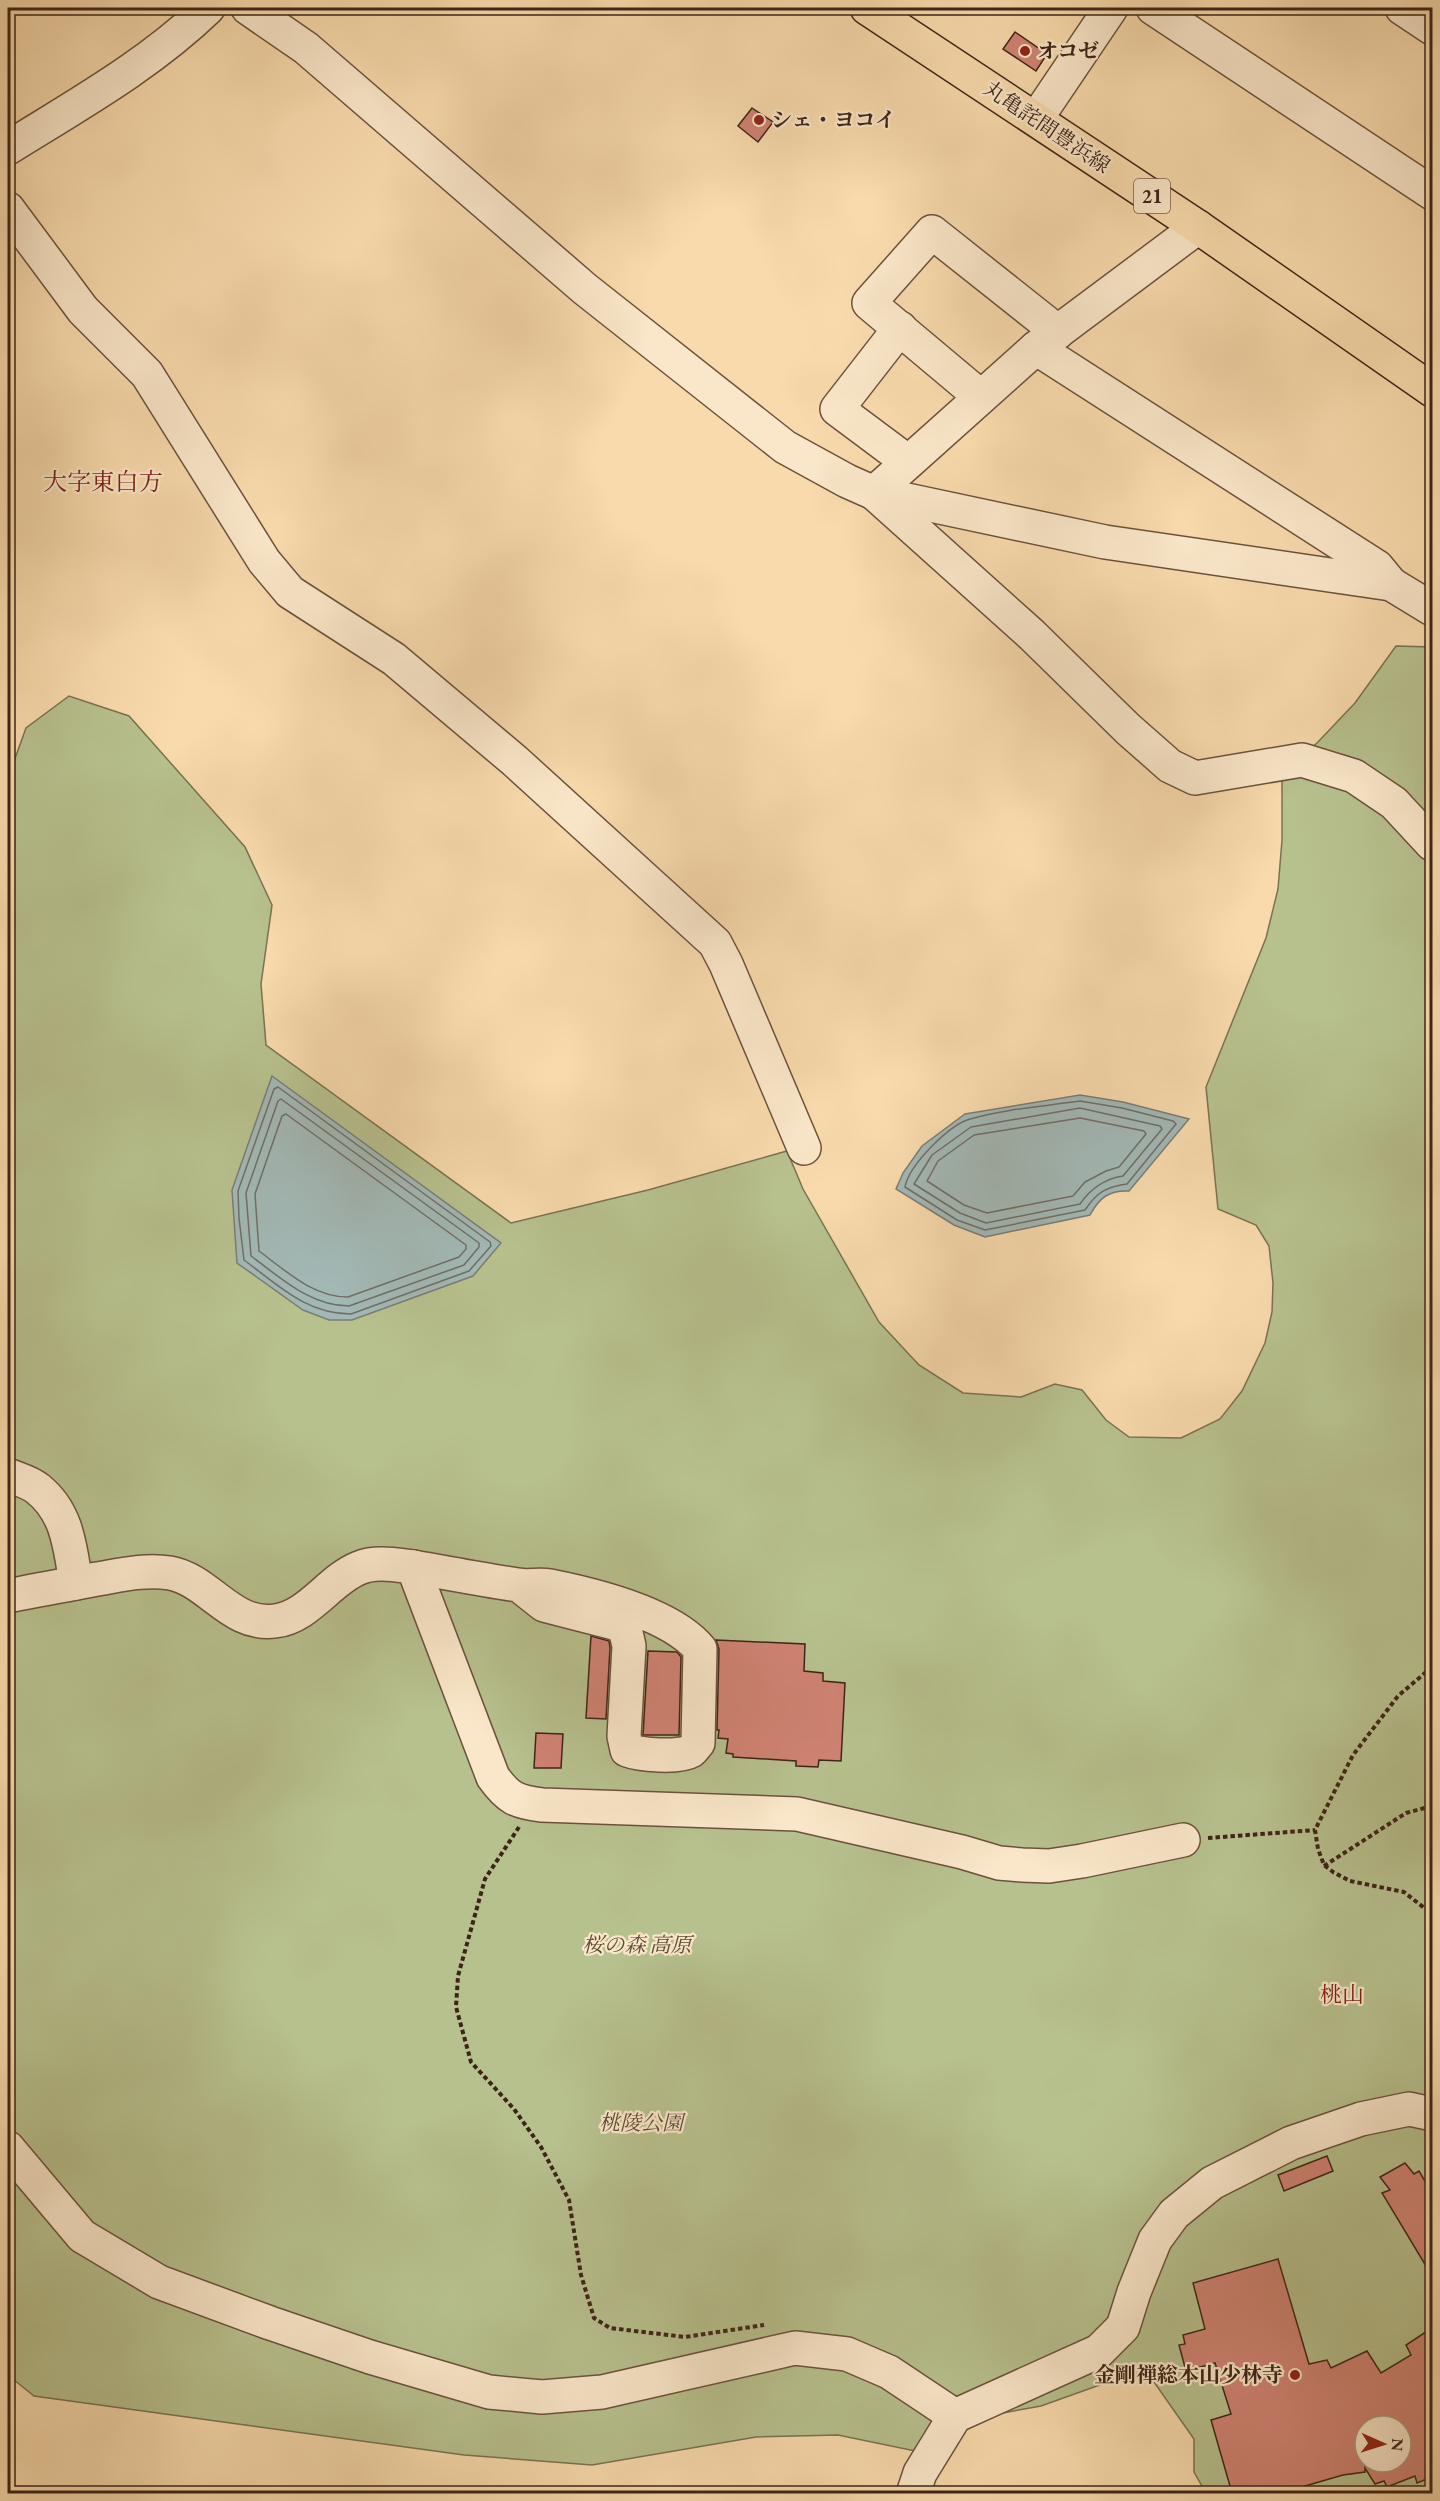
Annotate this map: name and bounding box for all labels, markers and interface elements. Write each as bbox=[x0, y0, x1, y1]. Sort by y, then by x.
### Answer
place label: オコゼ bbox=[1037, 37, 1099, 64]
marker: オコゼ bbox=[1018, 44, 1032, 58]
street label: 丸亀詫間豊浜線 bbox=[979, 74, 1116, 179]
place label: シェ・ヨコイ bbox=[771, 106, 896, 133]
marker: シェ・ヨコイ bbox=[752, 113, 766, 127]
road number: 21 bbox=[1134, 179, 1170, 213]
district label: 大字東白方 bbox=[43, 466, 163, 497]
park label: 桜の森 高原 bbox=[582, 1931, 695, 1958]
district label: 桃山 bbox=[1320, 1980, 1364, 2009]
park label: 桃陵公園 bbox=[599, 2109, 686, 2136]
place label: 金剛禅総本山少林寺 bbox=[1094, 2361, 1283, 2388]
marker: 金剛禅総本山少林寺 bbox=[1288, 2368, 1302, 2382]
north arrow bbox=[1353, 2414, 1413, 2474]
text: N bbox=[1387, 2438, 1408, 2452]

